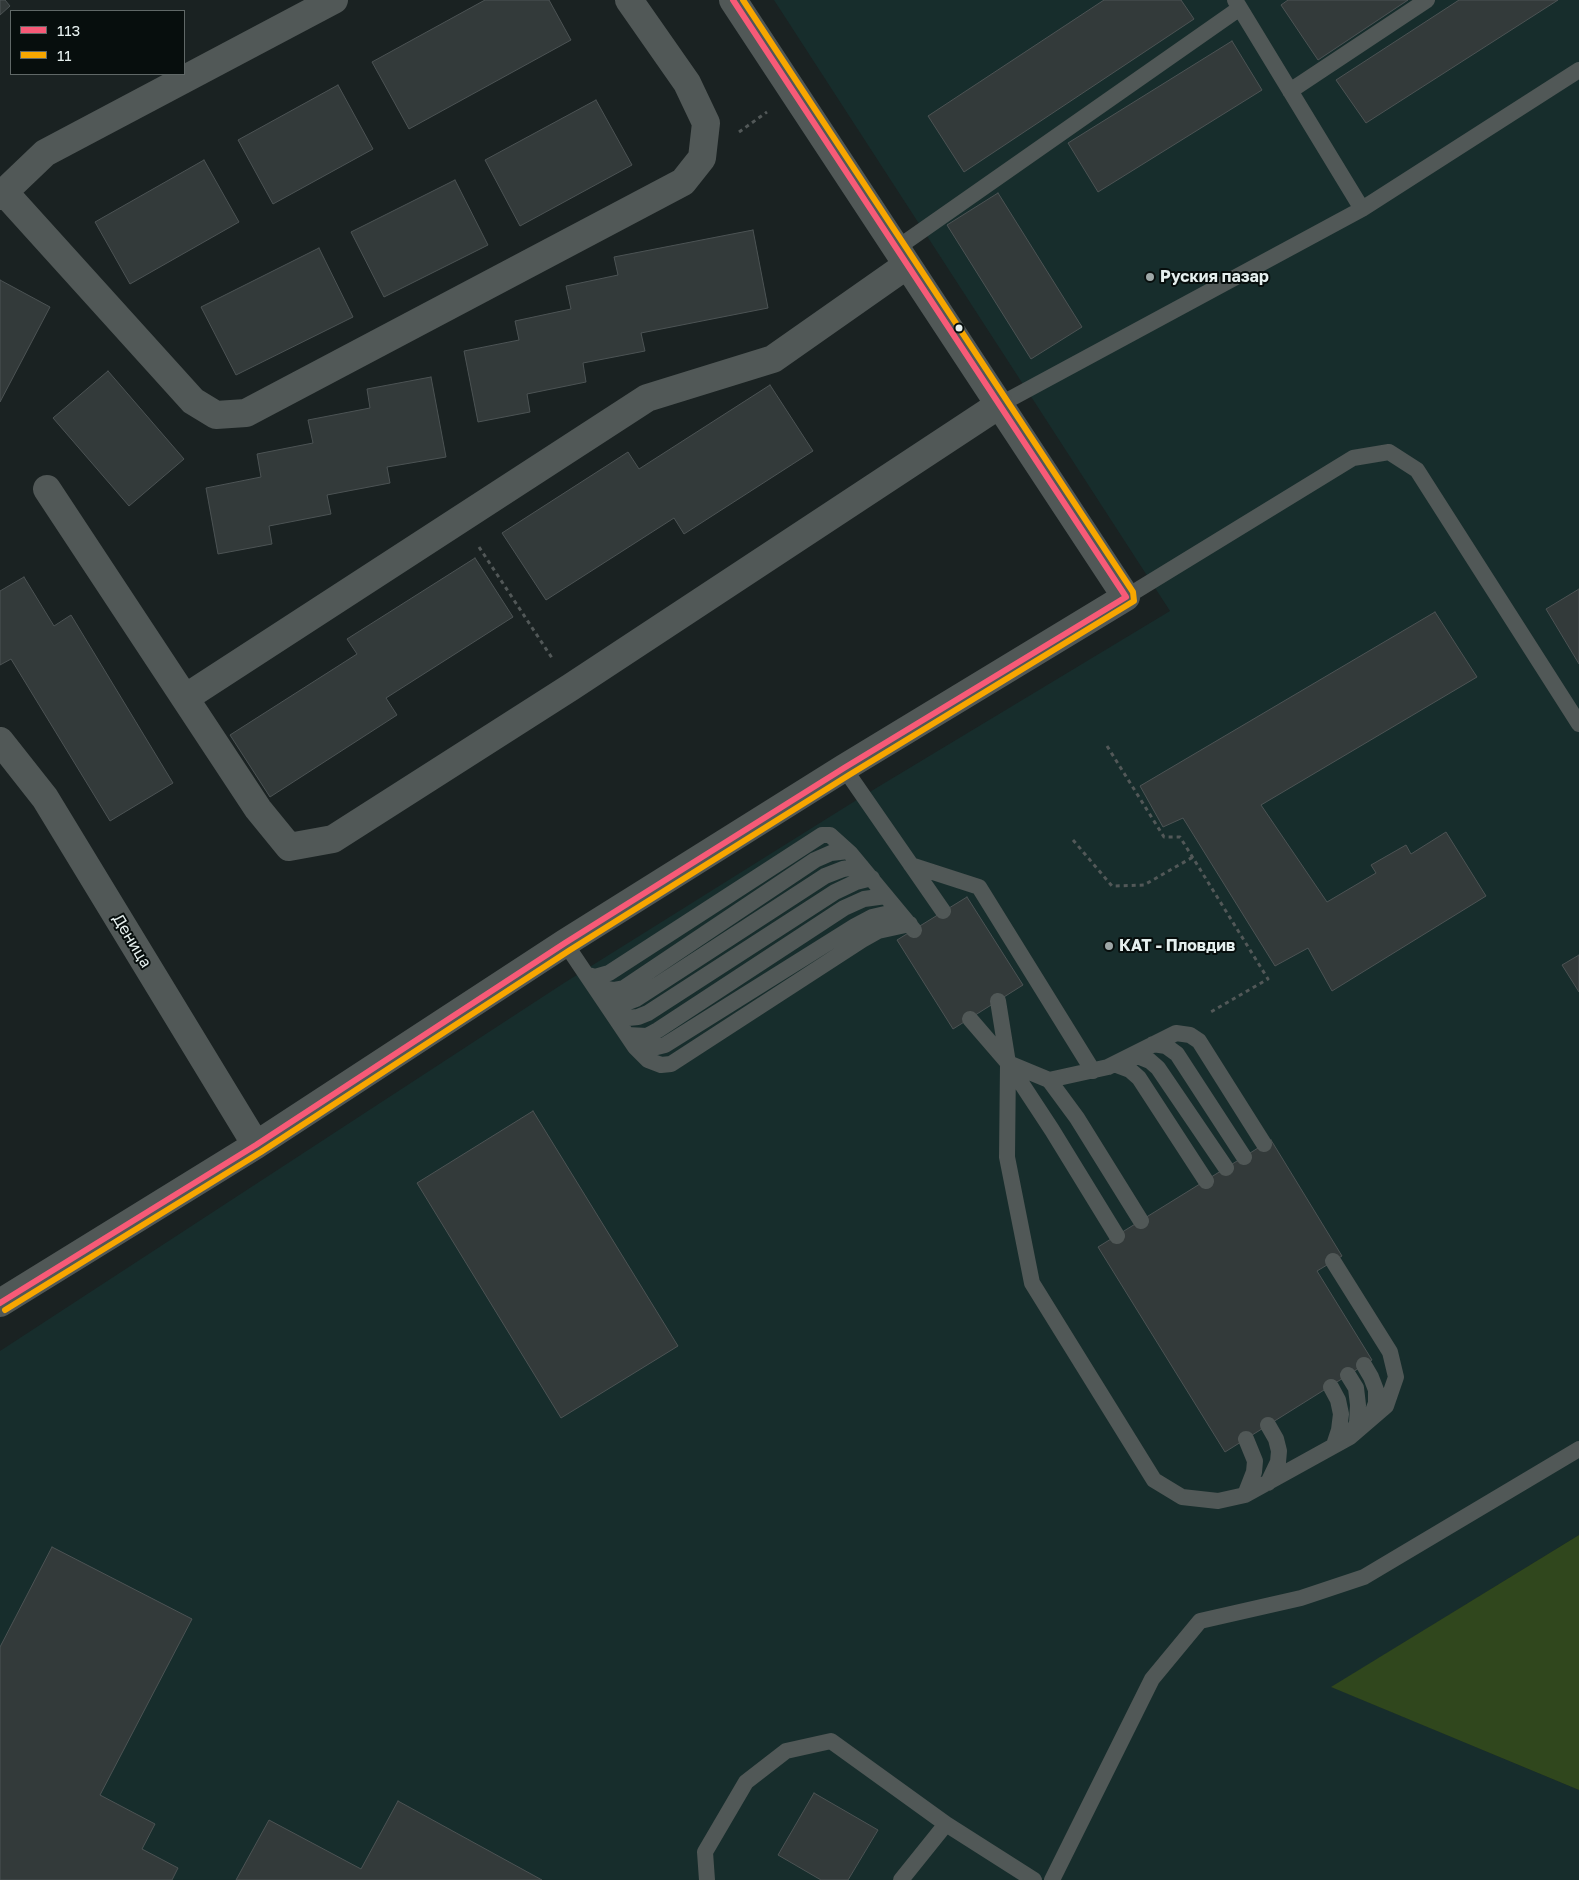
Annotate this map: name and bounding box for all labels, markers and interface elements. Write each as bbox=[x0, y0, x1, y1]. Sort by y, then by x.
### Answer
legend bbox=[10, 10, 185, 75]
text: 113 bbox=[57, 21, 80, 39]
text: 11 bbox=[57, 46, 72, 64]
place label: Руския пазар bbox=[1160, 267, 1269, 287]
marker: Руския пазар bbox=[1144, 271, 1156, 283]
unlabelled marker bbox=[954, 323, 964, 333]
street label: Деница bbox=[108, 911, 156, 971]
place label: КАТ - Пловдив bbox=[1119, 936, 1235, 956]
marker: КАТ - Пловдив bbox=[1103, 940, 1115, 952]

